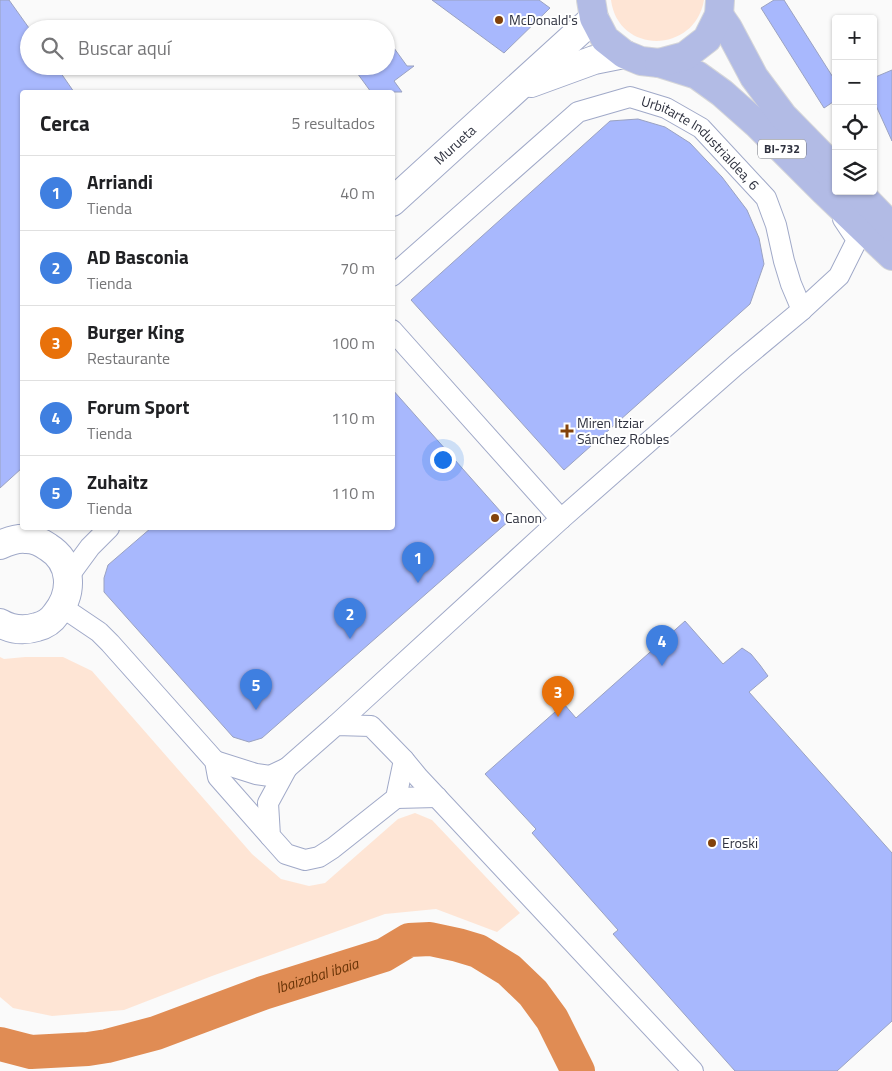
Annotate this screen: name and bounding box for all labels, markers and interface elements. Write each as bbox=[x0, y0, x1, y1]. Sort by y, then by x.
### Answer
place label: McDonald's bbox=[509, 9, 578, 30]
marker: McDonald's bbox=[493, 14, 505, 26]
map controls bbox=[832, 15, 877, 195]
button: + bbox=[832, 15, 877, 60]
search box bbox=[20, 20, 395, 75]
text: Buscar aquí bbox=[78, 33, 171, 62]
icon: search bbox=[38, 34, 66, 62]
button: − bbox=[832, 60, 877, 105]
street label: Urbitarte Industrialdea, 6 bbox=[639, 90, 765, 195]
button: locate bbox=[832, 105, 877, 150]
text: Cerca bbox=[40, 107, 90, 139]
text: 5 resultados bbox=[291, 111, 375, 135]
street label: Murueta bbox=[429, 120, 480, 169]
road number: BI-732 bbox=[758, 140, 806, 158]
button: layers bbox=[832, 150, 877, 195]
text: Arriandi bbox=[87, 167, 153, 196]
text: 1 bbox=[52, 181, 60, 205]
text: 40 m bbox=[340, 181, 375, 205]
text: Tienda bbox=[87, 196, 132, 220]
text: AD Basconia bbox=[87, 242, 189, 271]
text: 2 bbox=[52, 256, 60, 280]
text: 70 m bbox=[340, 256, 375, 280]
text: Tienda bbox=[87, 271, 132, 295]
text: Burger King bbox=[87, 317, 184, 346]
text: 3 bbox=[52, 331, 60, 355]
text: 100 m bbox=[331, 331, 375, 355]
text: Restaurante bbox=[87, 346, 170, 370]
text: Forum Sport bbox=[87, 392, 189, 421]
text: 4 bbox=[52, 406, 60, 430]
text: 110 m bbox=[331, 406, 375, 430]
place label: Miren Itziar Sánchez Robles bbox=[577, 412, 669, 449]
text: Tienda bbox=[87, 421, 132, 445]
marker: Miren Itziar Sánchez Robles bbox=[561, 425, 573, 437]
your location bbox=[430, 447, 456, 473]
text: Zuhaitz bbox=[87, 467, 148, 496]
text: 5 bbox=[52, 481, 60, 505]
text: 110 m bbox=[331, 481, 375, 505]
text: Tienda bbox=[87, 496, 132, 520]
place label: Canon bbox=[505, 507, 542, 528]
marker: Canon bbox=[489, 512, 501, 524]
pin: 1 bbox=[402, 542, 434, 583]
pin: 2 bbox=[334, 598, 366, 639]
pin: 4 bbox=[646, 625, 678, 666]
pin: 5 bbox=[240, 669, 272, 710]
pin: 3 bbox=[542, 676, 574, 717]
place label: Eroski bbox=[722, 832, 758, 853]
marker: Eroski bbox=[706, 837, 718, 849]
water label: Ibaizabal ibaia bbox=[273, 951, 363, 999]

